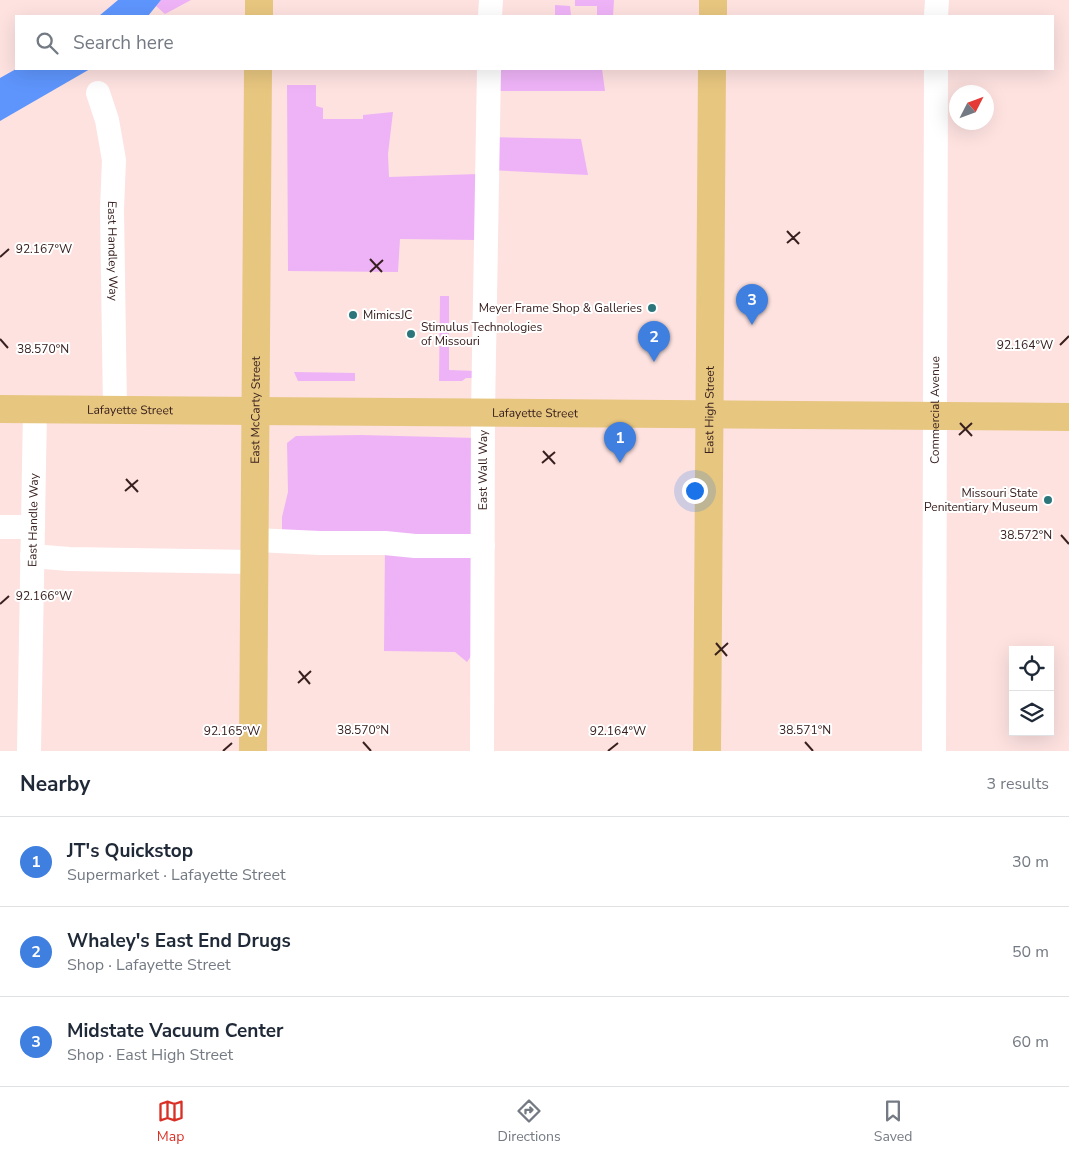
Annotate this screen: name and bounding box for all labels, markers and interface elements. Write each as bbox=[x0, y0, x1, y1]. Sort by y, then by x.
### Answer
search box bbox=[15, 15, 1054, 70]
icon: search bbox=[33, 29, 61, 57]
text: Search here bbox=[73, 30, 174, 56]
north arrow bbox=[949, 85, 994, 130]
street label: East Handley Way bbox=[104, 201, 121, 302]
text: 92.167°W bbox=[16, 241, 72, 257]
pin: 3 bbox=[736, 284, 768, 325]
place label: Meyer Frame Shop & Galleries bbox=[479, 300, 642, 316]
marker: Meyer Frame Shop & Galleries bbox=[646, 302, 658, 314]
place label: MimicsJC bbox=[363, 307, 412, 323]
marker: MimicsJC bbox=[347, 309, 359, 321]
place label: Stimulus Technologies of Missouri bbox=[421, 319, 542, 349]
pin: 2 bbox=[638, 321, 670, 362]
marker: Stimulus Technologies of Missouri bbox=[405, 328, 417, 340]
text: 92.164°W bbox=[997, 337, 1053, 353]
text: 38.570°N bbox=[17, 341, 69, 357]
street label: East McCarty Street bbox=[247, 355, 264, 464]
street label: Commercial Avenue bbox=[927, 356, 943, 464]
street label: East High Street bbox=[701, 365, 718, 454]
street label: Lafayette Street bbox=[87, 402, 174, 418]
street label: Lafayette Street bbox=[492, 405, 579, 421]
pin: 1 bbox=[604, 422, 636, 463]
street label: East Wall Way bbox=[475, 429, 491, 510]
street label: East Handle Way bbox=[24, 472, 42, 567]
your location bbox=[682, 478, 708, 504]
place label: Missouri State Penitentiary Museum bbox=[924, 485, 1038, 515]
marker: Missouri State Penitentiary Museum bbox=[1042, 494, 1054, 506]
text: 38.572°N bbox=[1000, 527, 1052, 543]
text: 92.166°W bbox=[16, 588, 72, 604]
map controls bbox=[1009, 646, 1054, 736]
button: locate bbox=[1009, 646, 1054, 691]
button: layers bbox=[1009, 691, 1054, 736]
text: 38.570°N bbox=[337, 722, 389, 738]
text: 38.571°N bbox=[779, 722, 831, 738]
text: 92.165°W bbox=[204, 723, 260, 739]
text: 92.164°W bbox=[590, 723, 646, 739]
text: Nearby bbox=[20, 770, 90, 798]
text: 3 results bbox=[987, 773, 1049, 795]
text: JT's Quickstop bbox=[67, 838, 193, 864]
text: 1 bbox=[31, 851, 41, 873]
text: 30 m bbox=[1012, 851, 1049, 873]
text: Supermarket · Lafayette Street bbox=[67, 864, 286, 886]
text: Whaley's East End Drugs bbox=[67, 928, 291, 954]
text: 2 bbox=[31, 941, 41, 963]
text: 50 m bbox=[1012, 941, 1049, 963]
text: Shop · Lafayette Street bbox=[67, 954, 231, 976]
text: Midstate Vacuum Center bbox=[67, 1018, 283, 1044]
text: 3 bbox=[31, 1031, 41, 1053]
text: 60 m bbox=[1012, 1031, 1049, 1053]
text: Shop · East High Street bbox=[67, 1044, 233, 1066]
tab: Map bbox=[157, 1097, 185, 1146]
tab: Directions bbox=[498, 1097, 561, 1146]
tab: Saved bbox=[874, 1097, 912, 1146]

